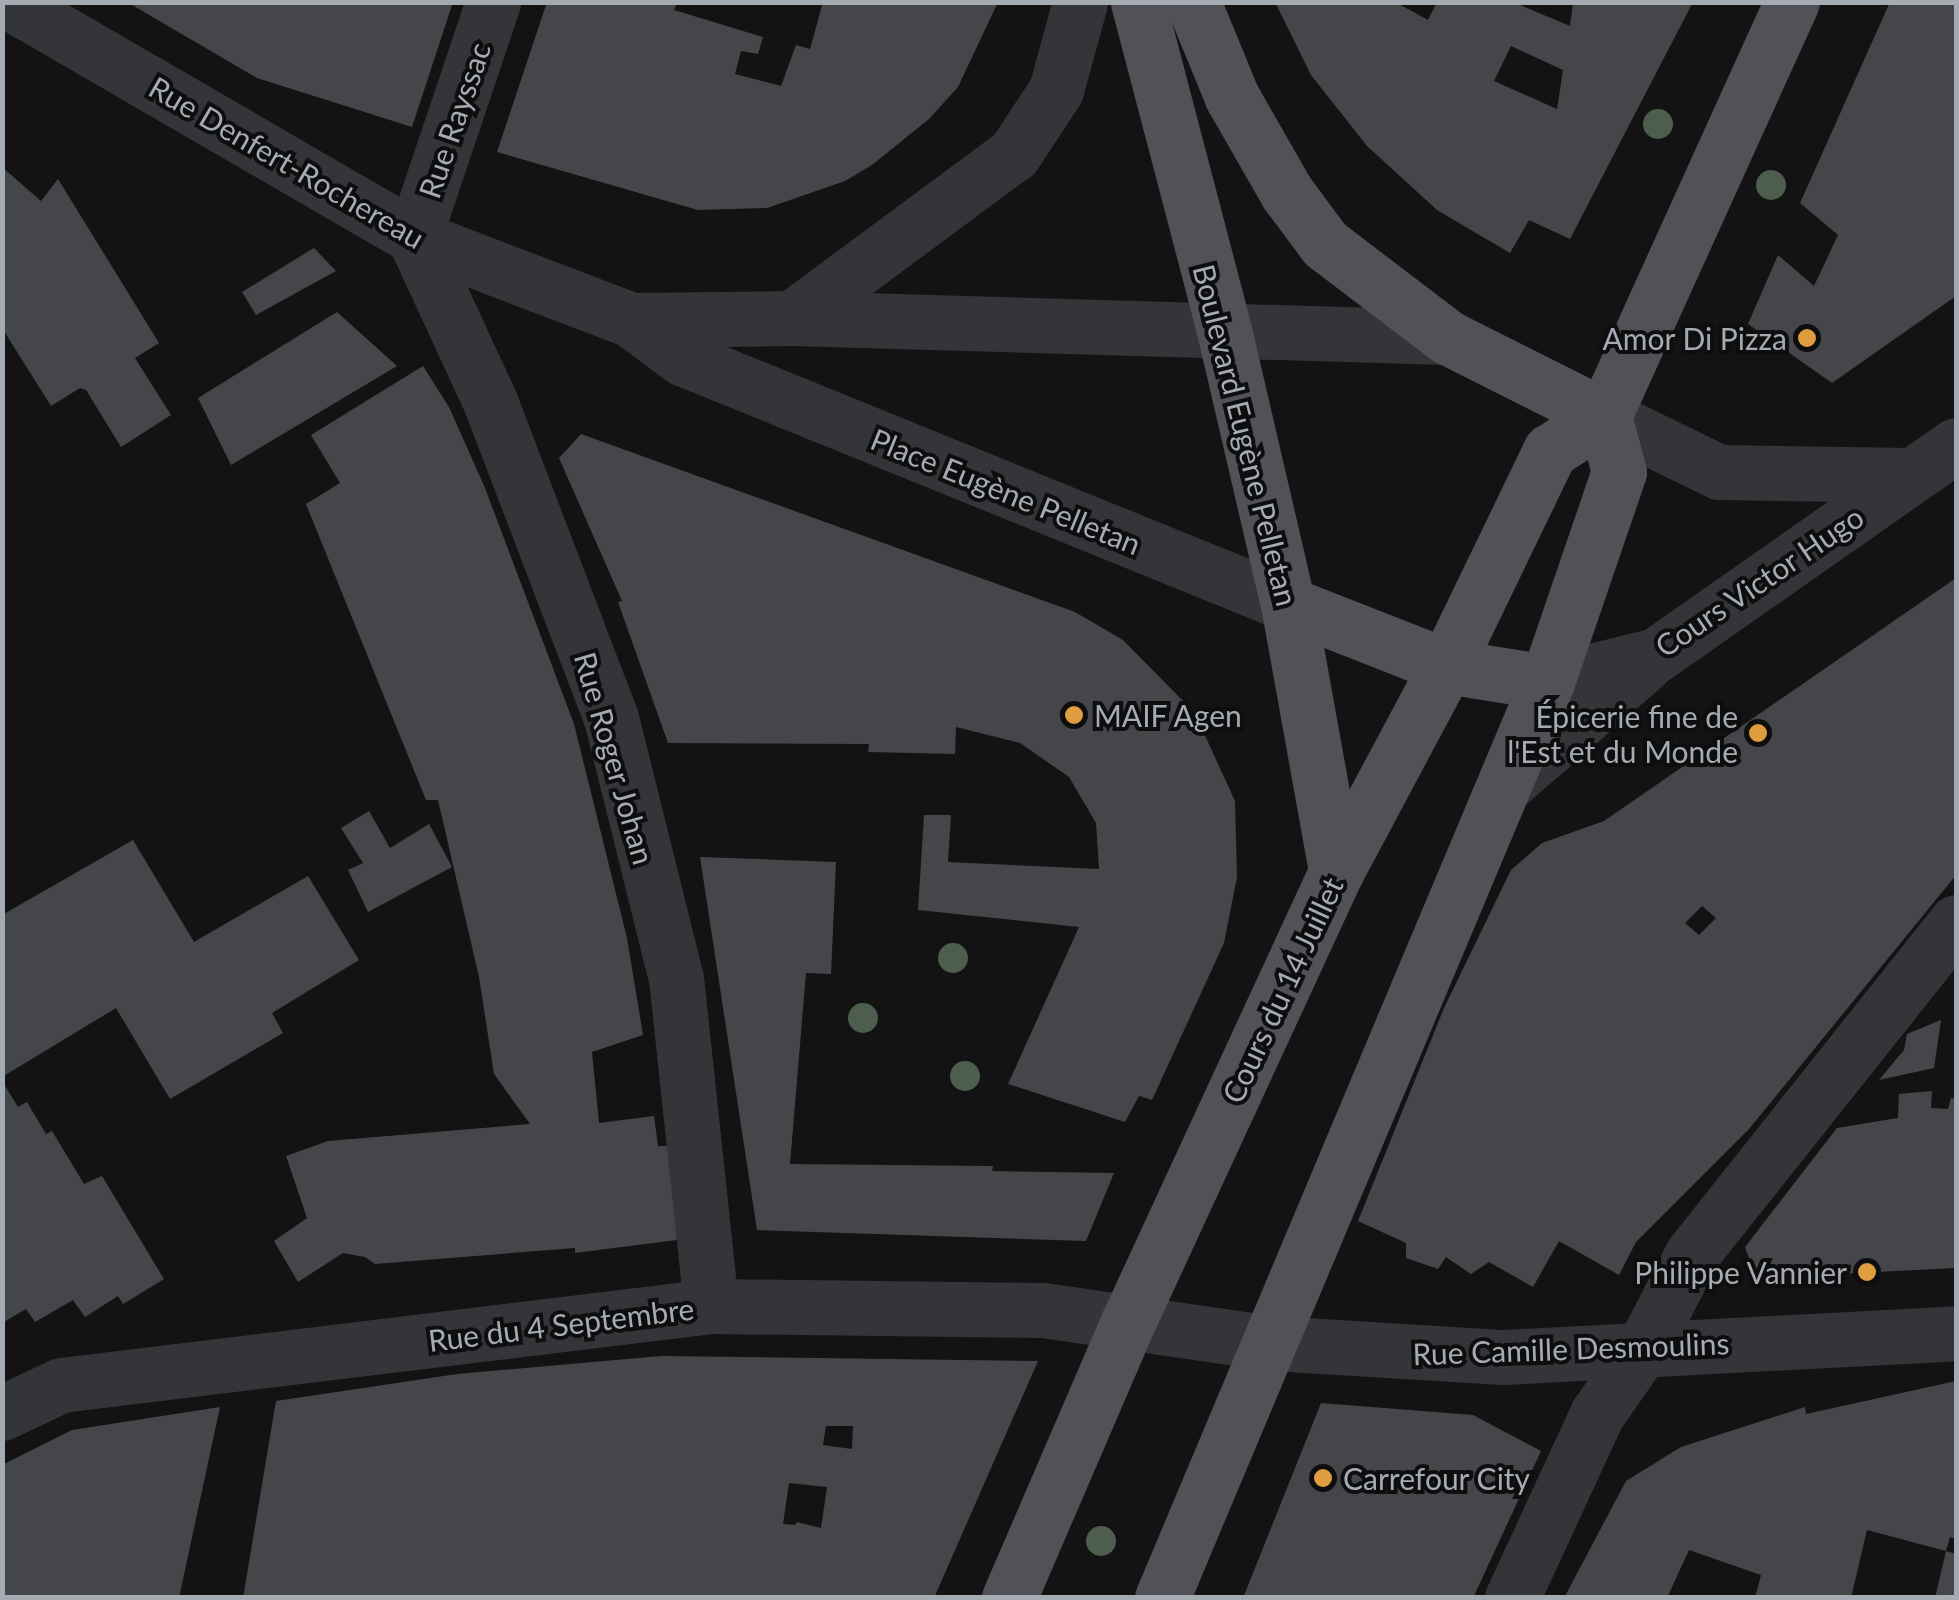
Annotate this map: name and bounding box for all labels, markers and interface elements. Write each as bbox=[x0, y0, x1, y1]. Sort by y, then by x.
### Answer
street label: Rue Rayssac bbox=[411, 38, 497, 202]
street label: Rue Denfert-Rochereau bbox=[143, 69, 431, 255]
street label: Boulevard Eugène Pelletan bbox=[1186, 261, 1306, 609]
place label: Amor Di Pizza bbox=[1602, 320, 1787, 356]
marker: Amor Di Pizza bbox=[1796, 327, 1818, 349]
street label: Place Eugène Pelletan bbox=[866, 420, 1146, 562]
street label: Cours Victor Hugo bbox=[1647, 498, 1871, 664]
street label: Rue Roger Johan bbox=[567, 647, 663, 869]
place label: MAIF Agen bbox=[1094, 697, 1243, 733]
place label: Épicerie fine de l'Est et du Monde bbox=[1507, 698, 1738, 768]
marker: MAIF Agen bbox=[1063, 704, 1085, 726]
marker: Épicerie fine de l'Est et du Monde bbox=[1747, 722, 1769, 744]
street label: Cours du 14 Juillet bbox=[1214, 871, 1350, 1109]
place label: Philippe Vannier bbox=[1633, 1254, 1847, 1290]
marker: Philippe Vannier bbox=[1856, 1261, 1878, 1283]
street label: Rue du 4 Septembre bbox=[426, 1290, 696, 1358]
street label: Rue Camille Desmoulins bbox=[1412, 1324, 1730, 1372]
place label: Carrefour City bbox=[1343, 1460, 1531, 1496]
marker: Carrefour City bbox=[1312, 1467, 1334, 1489]

